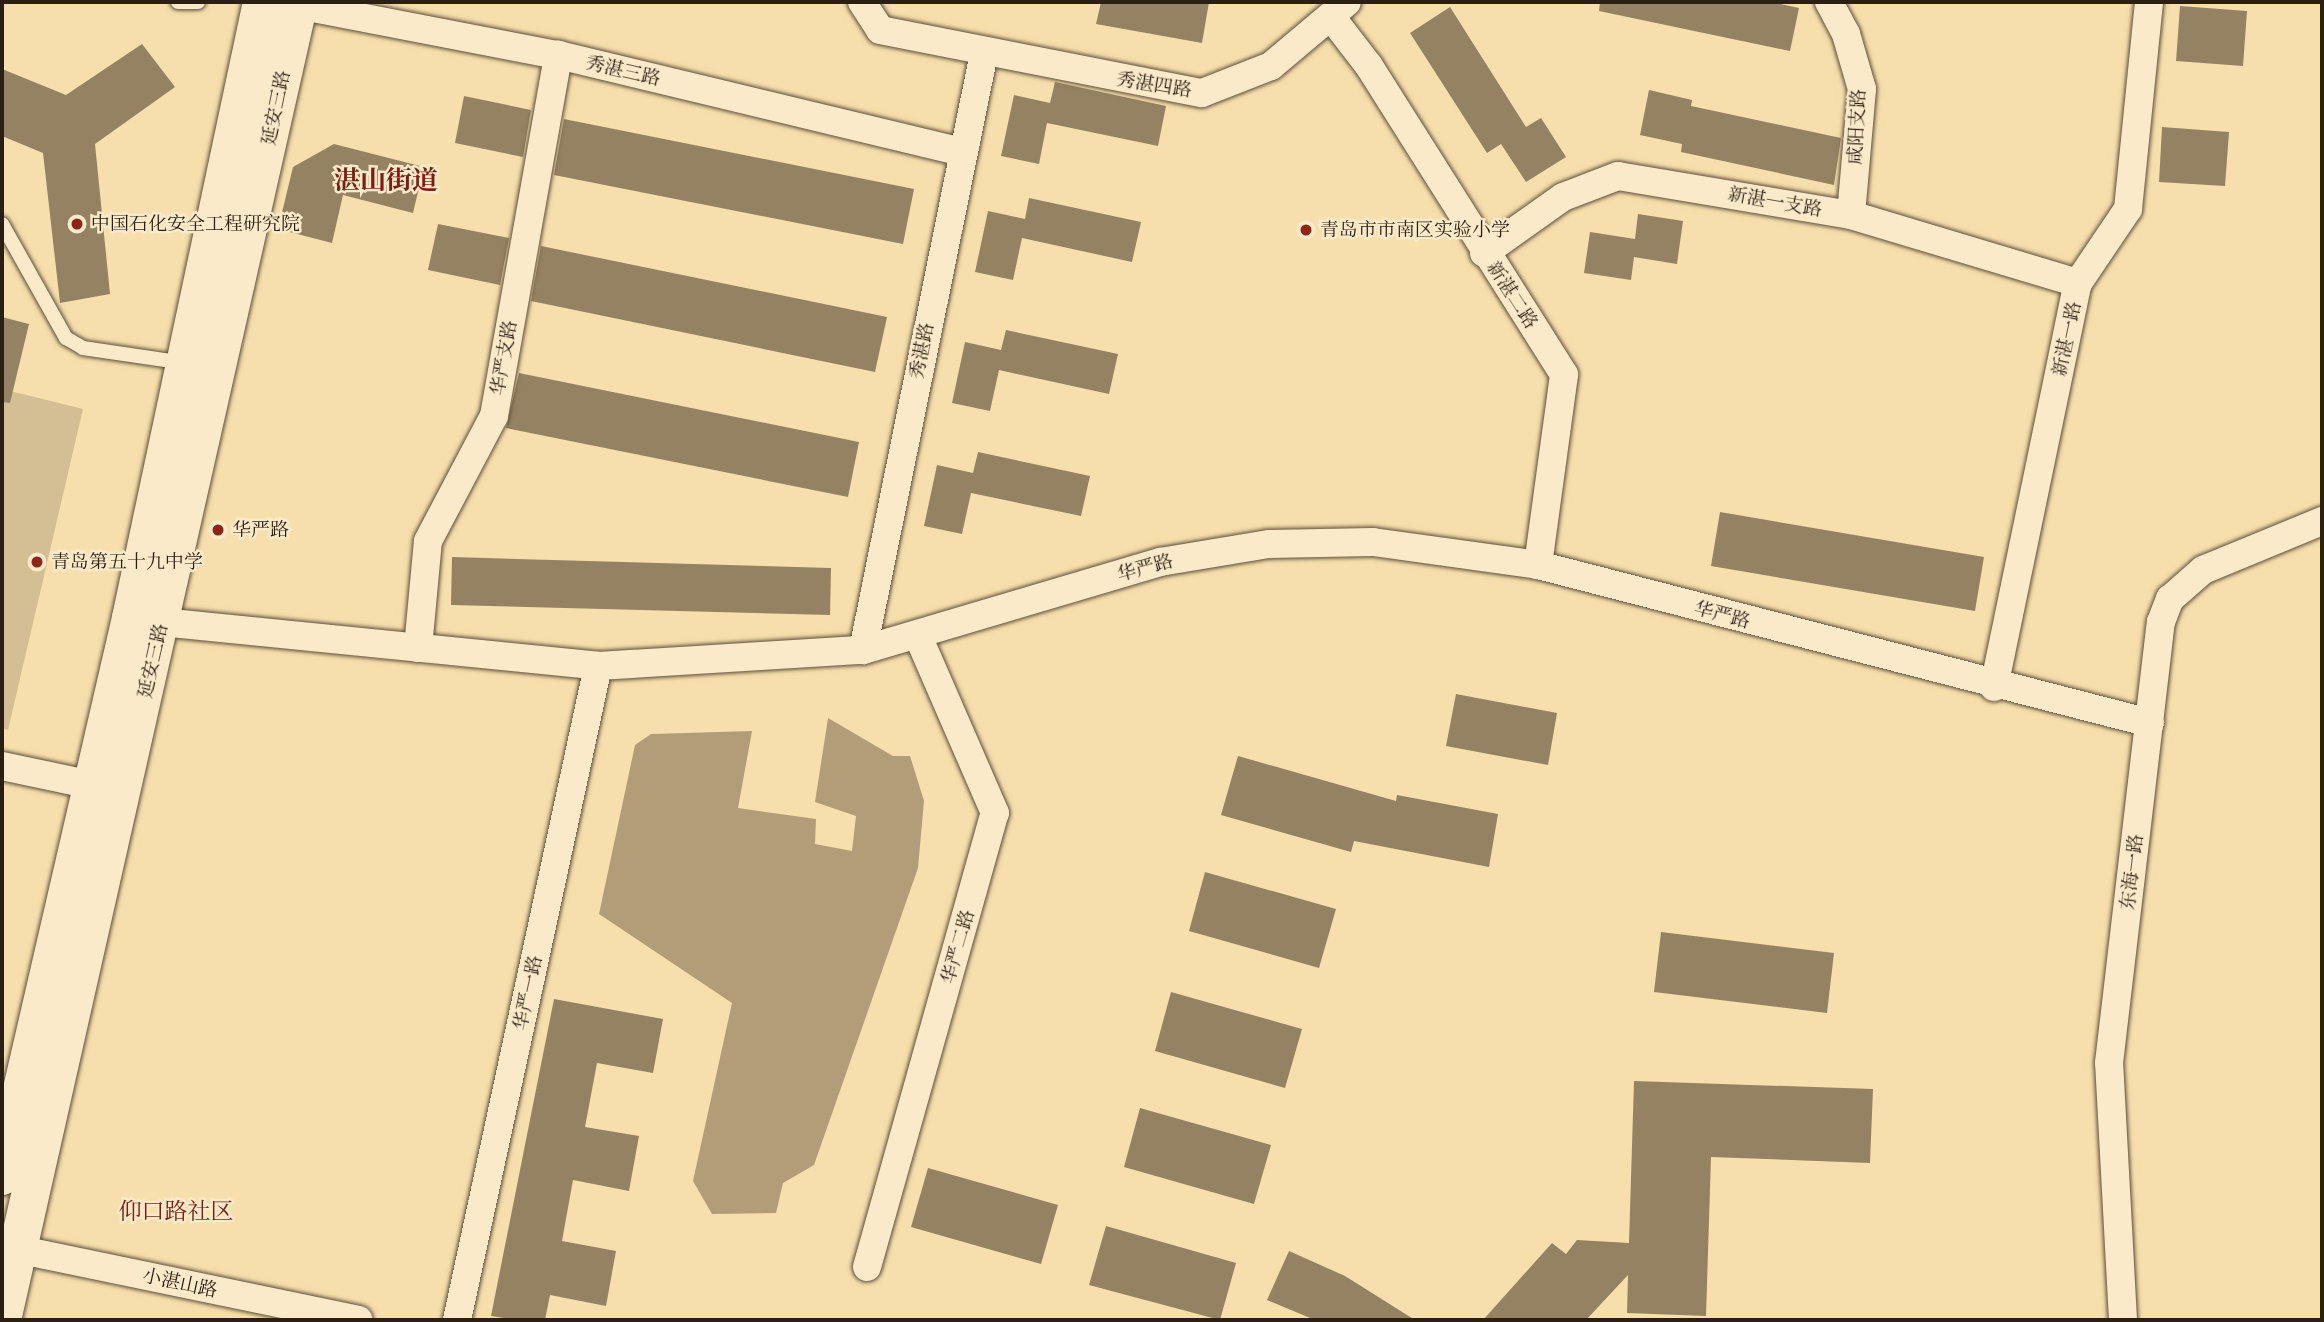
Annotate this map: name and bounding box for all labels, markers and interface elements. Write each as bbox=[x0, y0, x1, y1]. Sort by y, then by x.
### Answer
street label: 秀湛三路 bbox=[583, 51, 663, 91]
street label: 延安三路 bbox=[257, 68, 295, 148]
street label: 秀湛四路 bbox=[1115, 68, 1193, 102]
street label: 咸阳支路 bbox=[1844, 88, 1870, 166]
district label: 湛山街道 bbox=[334, 165, 438, 197]
street label: 新湛一支路 bbox=[1726, 183, 1824, 221]
place label: 中国石化安全工程研究院 bbox=[91, 213, 300, 235]
marker: 中国石化安全工程研究院 bbox=[69, 216, 85, 232]
place label: 青岛市市南区实验小学 bbox=[1320, 219, 1510, 241]
marker: 青岛市市南区实验小学 bbox=[1298, 222, 1314, 238]
street label: 新湛二路 bbox=[1482, 257, 1542, 333]
street label: 新湛一路 bbox=[2048, 299, 2086, 379]
street label: 华严支路 bbox=[486, 319, 522, 397]
street label: 秀湛路 bbox=[905, 321, 939, 381]
place label: 华严路 bbox=[232, 519, 289, 541]
marker: 华严路 bbox=[210, 522, 226, 538]
street label: 华严路 bbox=[1115, 550, 1175, 586]
place label: 青岛第五十九中学 bbox=[51, 551, 203, 573]
marker: 青岛第五十九中学 bbox=[29, 554, 45, 570]
street label: 华严路 bbox=[1692, 597, 1752, 633]
street label: 延安三路 bbox=[133, 621, 173, 701]
street label: 东海一路 bbox=[2116, 833, 2148, 911]
street label: 华严二路 bbox=[937, 907, 979, 987]
street label: 华严一路 bbox=[509, 953, 547, 1033]
district label: 仰口路社区 bbox=[119, 1197, 233, 1225]
street label: 小湛山路 bbox=[140, 1264, 220, 1302]

